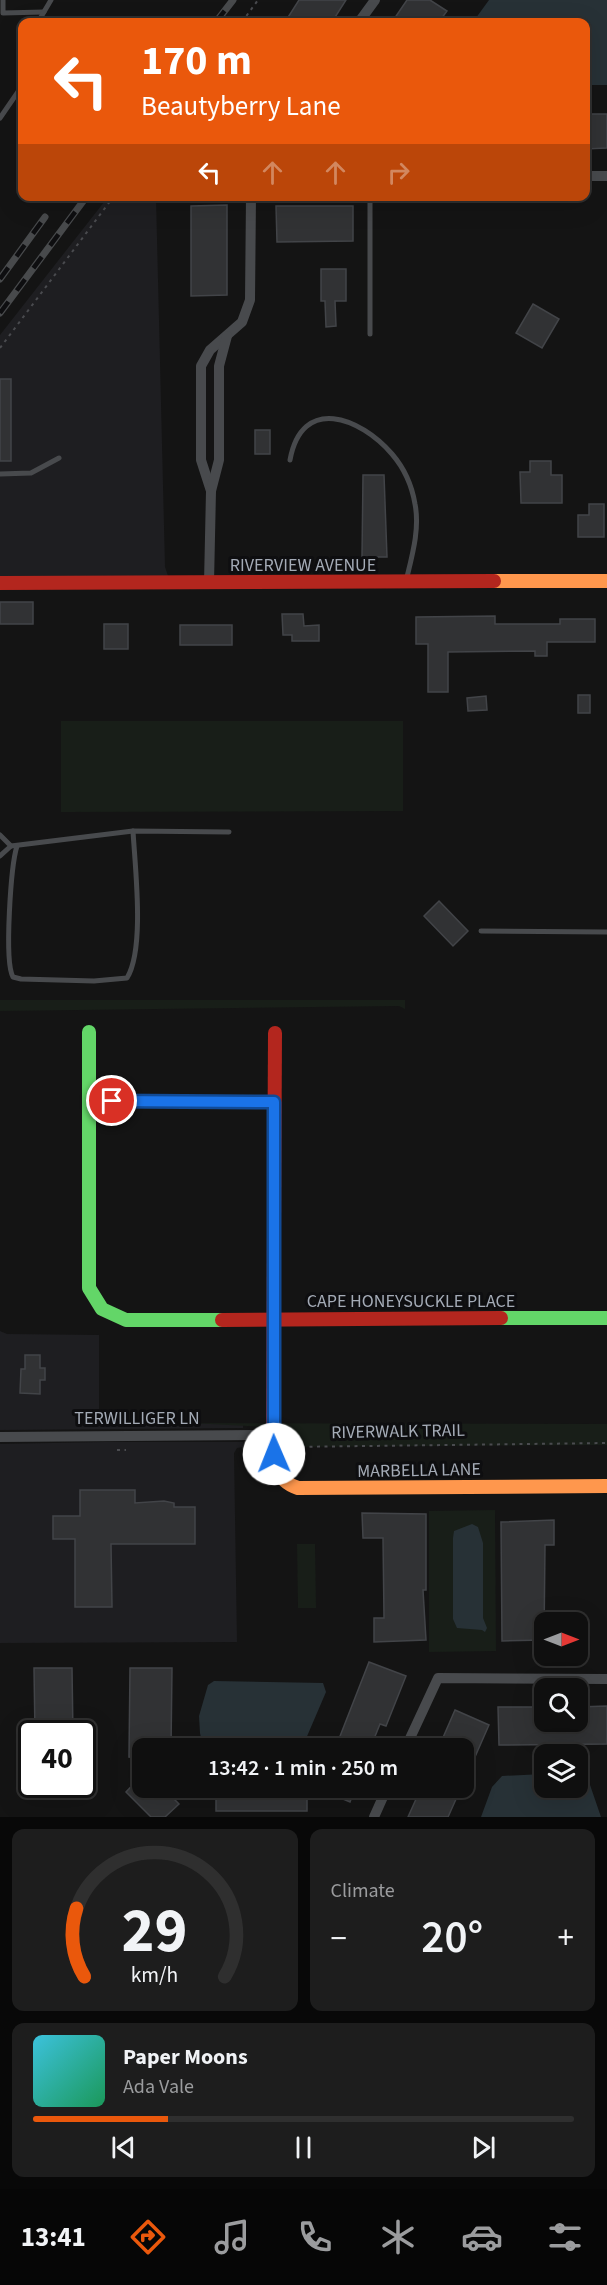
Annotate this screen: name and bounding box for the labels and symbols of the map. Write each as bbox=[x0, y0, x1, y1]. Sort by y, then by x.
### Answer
street label: RIVERVIEW AVENUE bbox=[230, 553, 376, 578]
pin bbox=[86, 1075, 137, 1126]
street label: CAPE HONEYSUCKLE PLACE bbox=[307, 1289, 515, 1314]
street label: TERWILLIGER LN bbox=[74, 1406, 200, 1431]
street label: RIVERWALK TRAIL bbox=[331, 1418, 465, 1445]
position arrow bbox=[242, 1422, 306, 1486]
street label: MARBELLA LANE bbox=[357, 1457, 481, 1484]
north arrow bbox=[534, 1612, 588, 1666]
speed limit sign: 40 bbox=[18, 1720, 96, 1798]

